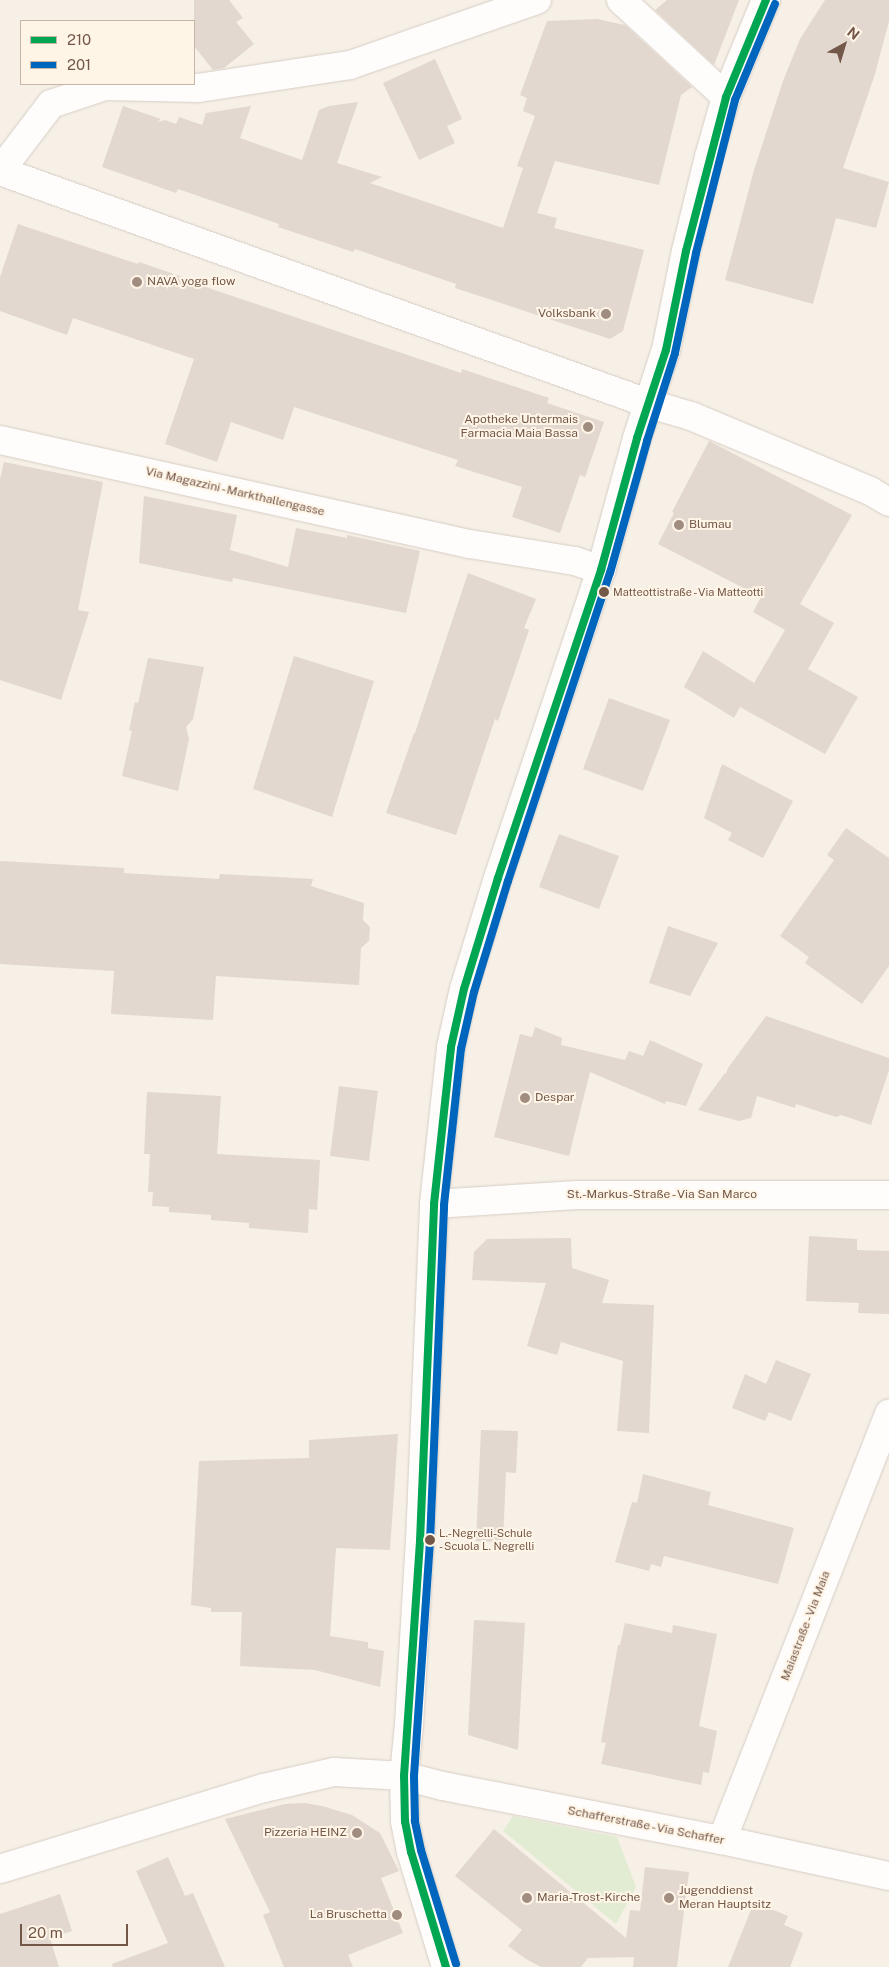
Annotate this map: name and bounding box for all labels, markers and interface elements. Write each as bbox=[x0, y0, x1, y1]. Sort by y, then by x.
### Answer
legend bbox=[20, 20, 195, 85]
north arrow bbox=[819, 20, 869, 70]
text: N bbox=[844, 24, 863, 43]
text: 210 bbox=[67, 31, 91, 48]
text: 201 bbox=[67, 56, 91, 73]
place label: NAVA yoga flow bbox=[147, 275, 235, 289]
marker: NAVA yoga flow bbox=[131, 276, 143, 288]
place label: Volksbank bbox=[538, 307, 596, 321]
marker: Volksbank bbox=[600, 308, 612, 320]
place label: Apotheke Untermais Farmacia Maia Bassa bbox=[461, 413, 578, 441]
marker: Apotheke Untermais Farmacia Maia Bassa bbox=[582, 421, 594, 433]
street label: Via Magazzini - Markthallengasse bbox=[142, 464, 328, 520]
place label: Blumau bbox=[689, 518, 731, 532]
marker: Blumau bbox=[673, 519, 685, 531]
place label: Matteottistraße - Via Matteotti bbox=[613, 585, 767, 599]
marker: Matteottistraße - Via Matteotti bbox=[599, 587, 609, 597]
place label: Despar bbox=[535, 1091, 575, 1105]
marker: Despar bbox=[519, 1092, 531, 1104]
street label: St.-Markus-Straße - Via San Marco bbox=[565, 1188, 759, 1202]
place label: L.-Negrelli-Schule - Scuola L. Negrelli bbox=[439, 1527, 536, 1553]
marker: L.-Negrelli-Schule - Scuola L. Negrelli bbox=[425, 1535, 435, 1545]
street label: Maiastraße - Via Maia bbox=[778, 1567, 834, 1685]
street label: Schafferstraße - Via Schaffer bbox=[564, 1803, 728, 1849]
place label: Pizzeria HEINZ bbox=[264, 1826, 347, 1840]
marker: Pizzeria HEINZ bbox=[351, 1827, 363, 1839]
place label: Jugenddienst Meran Hauptsitz bbox=[679, 1884, 771, 1912]
place label: Maria-Trost-Kirche bbox=[537, 1891, 640, 1905]
marker: Maria-Trost-Kirche bbox=[521, 1892, 533, 1904]
marker: Jugenddienst Meran Hauptsitz bbox=[663, 1892, 675, 1904]
place label: La Bruschetta bbox=[310, 1908, 387, 1922]
marker: La Bruschetta bbox=[391, 1909, 403, 1921]
scale bar bbox=[22, 1914, 130, 1946]
text: 20 m bbox=[28, 1924, 63, 1941]

